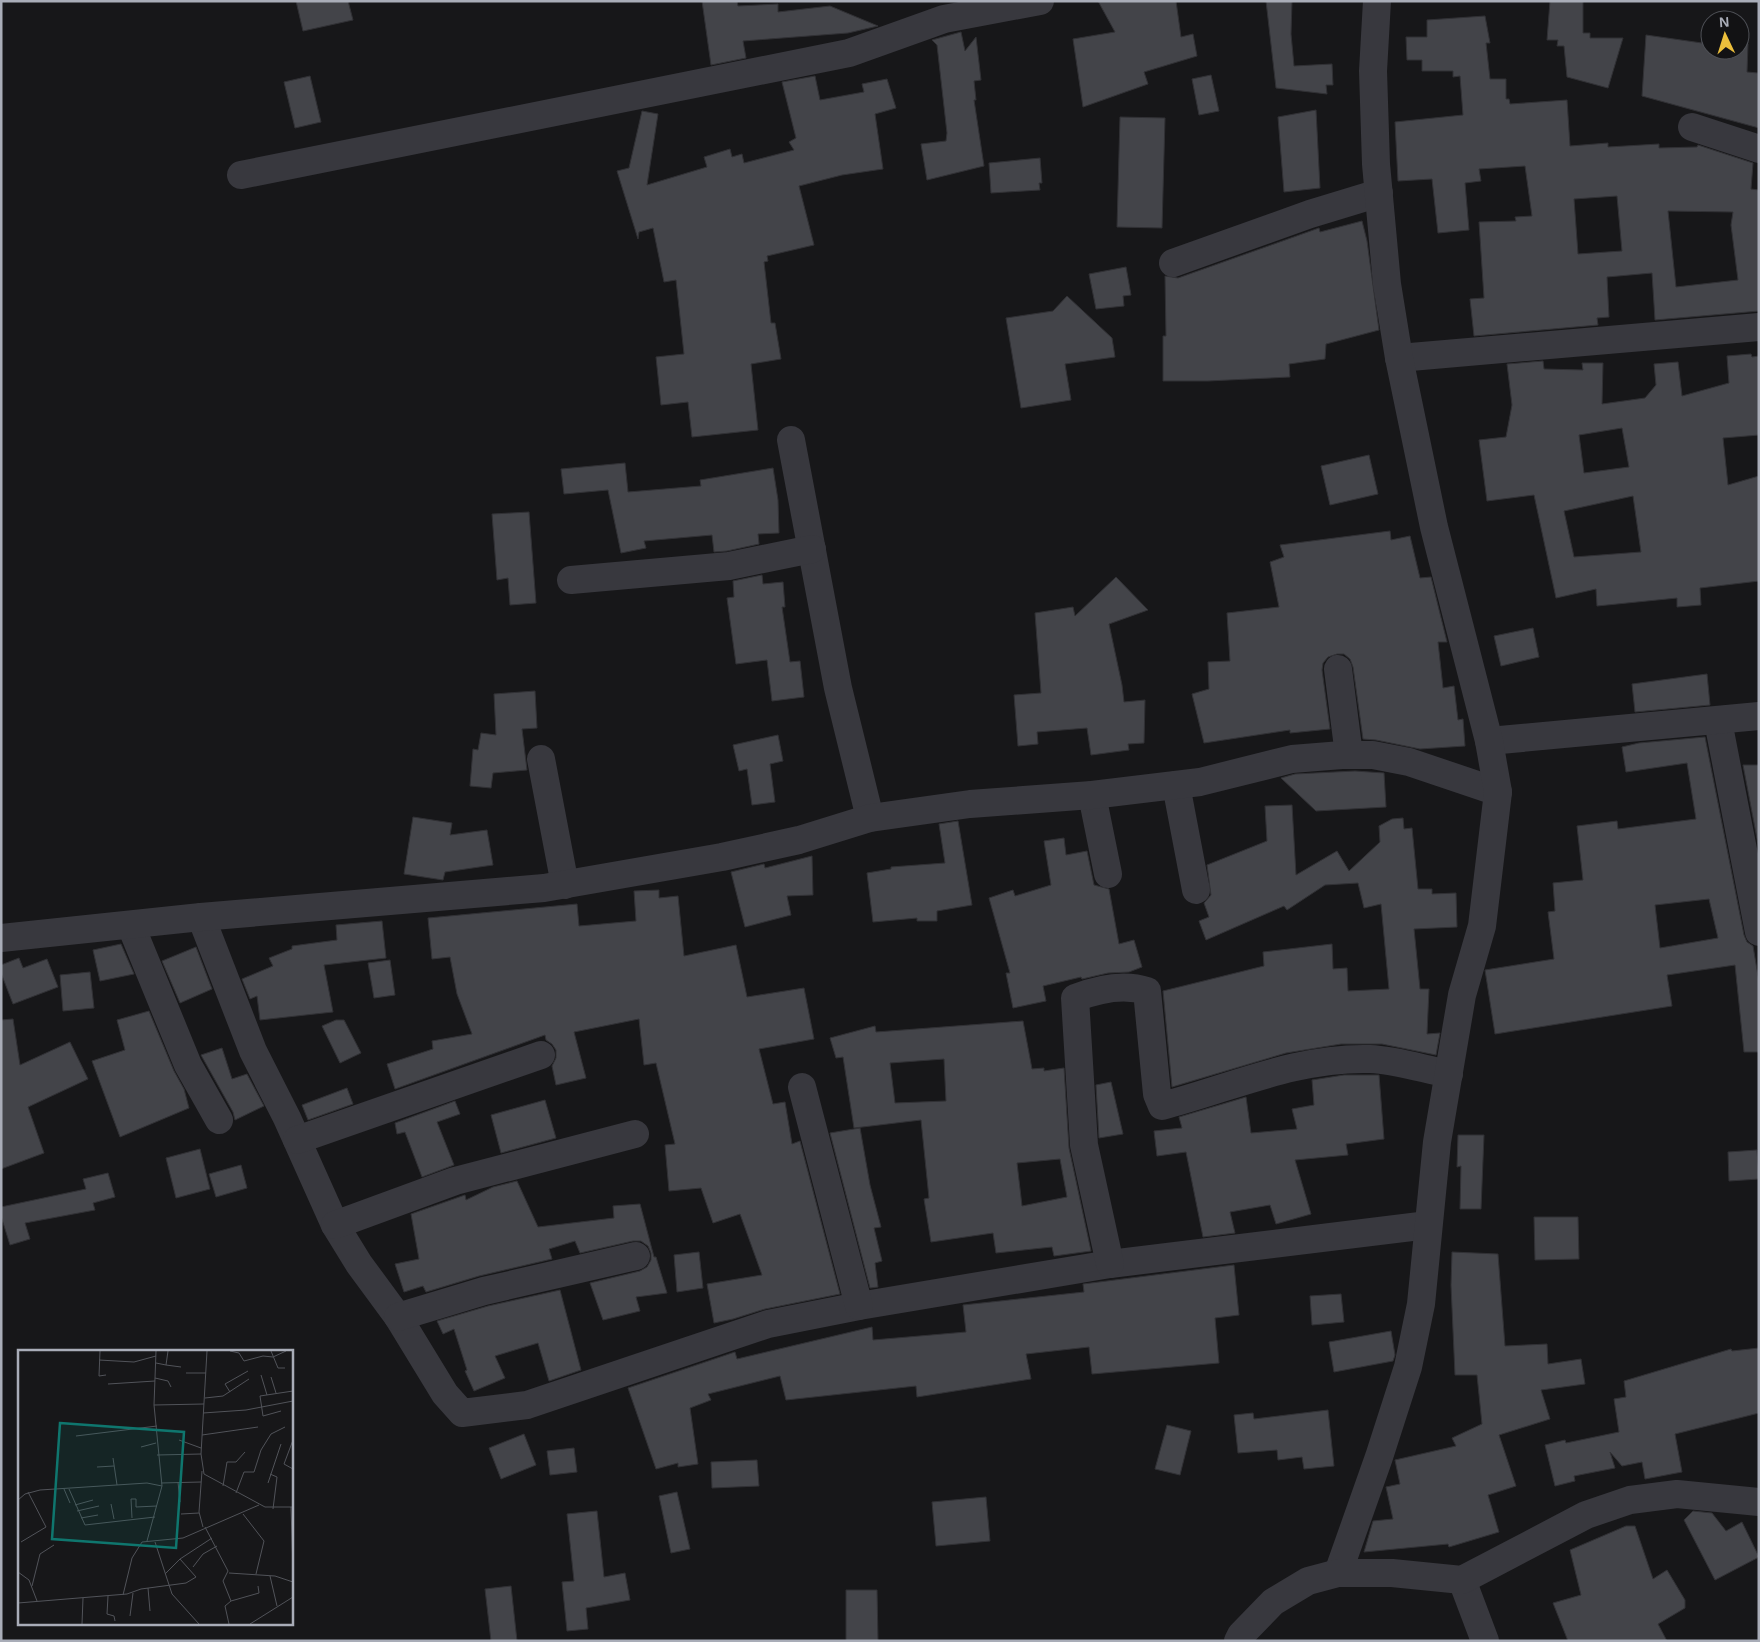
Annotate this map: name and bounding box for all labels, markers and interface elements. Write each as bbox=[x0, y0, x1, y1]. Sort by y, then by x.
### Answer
north arrow bbox=[1700, 10, 1750, 60]
text: N bbox=[1718, 14, 1730, 30]
inset map bbox=[18, 1350, 292, 1624]

